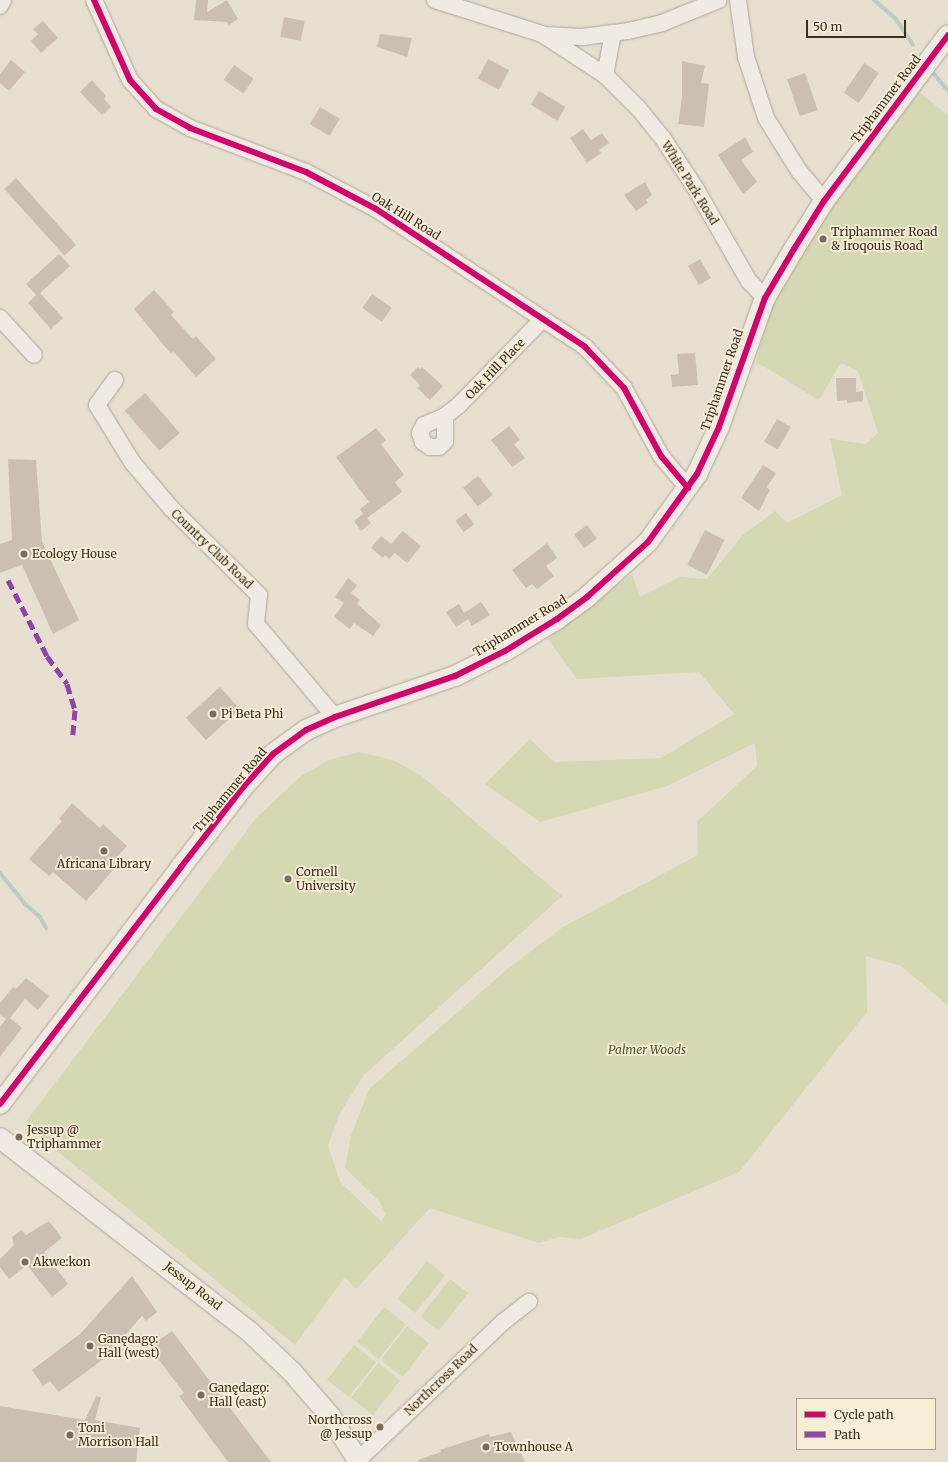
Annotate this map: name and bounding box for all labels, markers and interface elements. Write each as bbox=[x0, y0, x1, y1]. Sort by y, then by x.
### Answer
scale bar bbox=[808, 12, 908, 38]
text: 50 m bbox=[813, 19, 842, 34]
street label: Triphammer Road bbox=[848, 52, 924, 146]
street label: White Park Road bbox=[658, 138, 722, 228]
street label: Oak Hill Road bbox=[369, 189, 443, 243]
place label: Triphammer Road & Iroqouis Road bbox=[831, 225, 937, 253]
marker: Triphammer Road & Iroqouis Road bbox=[818, 234, 828, 244]
street label: Triphammer Road bbox=[698, 327, 746, 433]
street label: Oak Hill Place bbox=[462, 335, 528, 403]
street label: Country Club Road bbox=[168, 506, 256, 592]
place label: Ecology House bbox=[32, 547, 117, 561]
marker: Ecology House bbox=[19, 549, 29, 559]
street label: Triphammer Road bbox=[471, 592, 569, 660]
place label: Pi Beta Phi bbox=[221, 707, 283, 721]
marker: Pi Beta Phi bbox=[208, 709, 218, 719]
street label: Triphammer Road bbox=[190, 745, 270, 835]
marker: Africana Library bbox=[99, 846, 109, 856]
place label: Africana Library bbox=[57, 857, 151, 871]
place label: Cornell University bbox=[296, 865, 356, 893]
marker: Cornell University bbox=[283, 874, 293, 884]
park label: Palmer Woods bbox=[608, 1043, 686, 1057]
place label: Jessup @ Triphammer bbox=[27, 1123, 101, 1151]
marker: Jessup @ Triphammer bbox=[14, 1132, 24, 1142]
place label: Akwe:kon bbox=[33, 1255, 91, 1269]
marker: Akwe:kon bbox=[20, 1257, 30, 1267]
street label: Jessup Road bbox=[161, 1259, 225, 1313]
place label: Ganędagǫ: Hall (west) bbox=[98, 1332, 159, 1360]
marker: Ganędagǫ: Hall (west) bbox=[85, 1341, 95, 1351]
street label: Northcross Road bbox=[401, 1341, 481, 1419]
place label: Ganędagǫ: Hall (east) bbox=[209, 1381, 269, 1409]
marker: Ganędagǫ: Hall (east) bbox=[196, 1390, 206, 1400]
legend bbox=[796, 1398, 936, 1450]
text: Cycle path bbox=[834, 1407, 894, 1422]
place label: Northcross @ Jessup bbox=[308, 1413, 372, 1441]
place label: Toni Morrison Hall bbox=[78, 1421, 159, 1449]
marker: Northcross @ Jessup bbox=[375, 1422, 385, 1432]
text: Path bbox=[834, 1427, 860, 1442]
marker: Toni Morrison Hall bbox=[65, 1430, 75, 1440]
place label: Townhouse A bbox=[494, 1440, 573, 1454]
marker: Townhouse A bbox=[481, 1442, 491, 1452]

